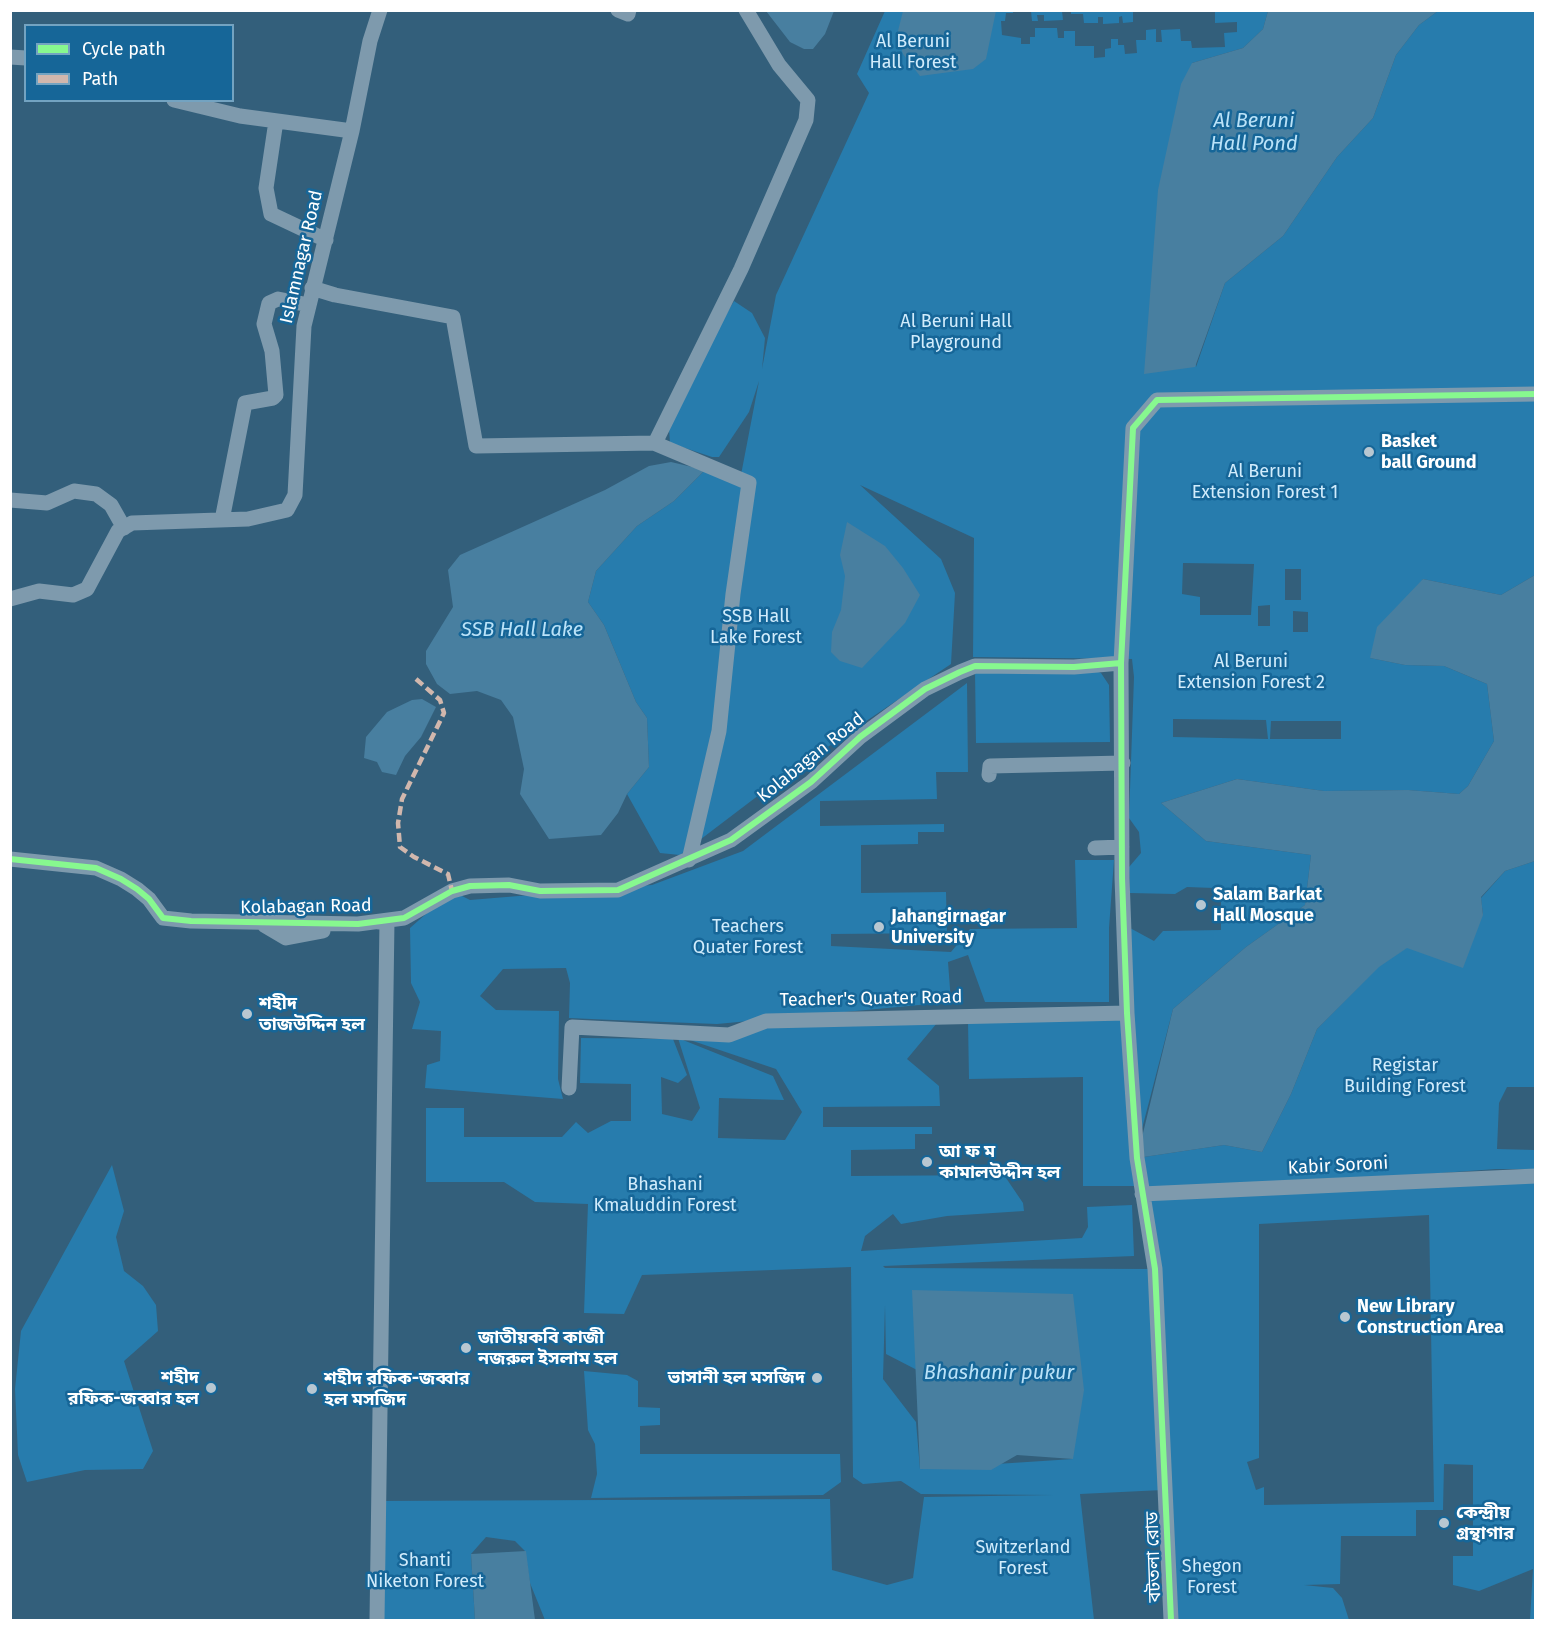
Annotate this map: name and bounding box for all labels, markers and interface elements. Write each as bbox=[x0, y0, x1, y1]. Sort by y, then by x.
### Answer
legend bbox=[24, 24, 234, 102]
park label: Al Beruni Hall Forest bbox=[869, 31, 957, 74]
text: Cycle path bbox=[82, 38, 166, 60]
text: Path bbox=[82, 68, 118, 90]
water label: Al Beruni Hall Pond bbox=[1210, 109, 1298, 156]
street label: Islamnagar Road bbox=[276, 188, 328, 326]
park label: Al Beruni Hall Playground bbox=[900, 311, 1012, 354]
place label: Basket ball Ground bbox=[1381, 431, 1476, 474]
marker: Basket ball Ground bbox=[1362, 445, 1376, 459]
park label: Al Beruni Extension Forest 1 bbox=[1192, 461, 1338, 504]
park label: SSB Hall Lake Forest bbox=[710, 606, 802, 648]
water label: SSB Hall Lake bbox=[461, 618, 583, 642]
park label: Al Beruni Extension Forest 2 bbox=[1177, 651, 1325, 694]
street label: Kolabagan Road bbox=[753, 708, 869, 808]
place label: Salam Barkat Hall Mosque bbox=[1213, 884, 1322, 926]
street label: Kolabagan Road bbox=[240, 895, 372, 919]
marker: Salam Barkat Hall Mosque bbox=[1194, 898, 1208, 912]
place label: Jahangirnagar University bbox=[891, 906, 1006, 948]
park label: Teachers Quater Forest bbox=[693, 916, 803, 958]
marker: Jahangirnagar University bbox=[872, 920, 886, 934]
street label: Teacher's Quater Road bbox=[780, 987, 962, 1011]
place label: শহীদ তাজউদ্দিন হল bbox=[259, 993, 365, 1036]
marker: শহীদ তাজউদ্দিন হল bbox=[240, 1007, 254, 1021]
park label: Registar Building Forest bbox=[1344, 1055, 1466, 1098]
place label: আ ফ ম কামালউদ্দীন হল bbox=[939, 1141, 1060, 1184]
street label: Kabir Soroni bbox=[1287, 1153, 1389, 1179]
marker: আ ফ ম কামালউদ্দীন হল bbox=[920, 1155, 934, 1169]
park label: Bhashani Kmaluddin Forest bbox=[593, 1174, 737, 1216]
place label: New Library Construction Area bbox=[1357, 1296, 1504, 1338]
marker: New Library Construction Area bbox=[1338, 1310, 1352, 1324]
place label: জাতীয়কবি কাজী নজরুল ইসলাম হল bbox=[478, 1327, 617, 1370]
marker: জাতীয়কবি কাজী নজরুল ইসলাম হল bbox=[459, 1341, 473, 1355]
water label: Bhashanir pukur bbox=[924, 1361, 1074, 1385]
place label: শহীদ রফিক-জব্বার হল bbox=[68, 1367, 199, 1410]
place label: ভাসানী হল মসজিদ bbox=[668, 1367, 805, 1389]
place label: শহীদ রফিক-জব্বার হল মসজিদ bbox=[324, 1368, 470, 1410]
marker: ভাসানী হল মসজিদ bbox=[810, 1371, 824, 1385]
marker: শহীদ রফিক-জব্বার হল bbox=[204, 1381, 218, 1395]
marker: শহীদ রফিক-জব্বার হল মসজিদ bbox=[305, 1382, 319, 1396]
place label: কেন্দ্রীয় গ্রন্থাগার bbox=[1456, 1502, 1514, 1544]
street label: বটতলা রোড bbox=[1142, 1511, 1166, 1603]
marker: কেন্দ্রীয় গ্রন্থাগার bbox=[1437, 1516, 1451, 1530]
park label: Switzerland Forest bbox=[975, 1537, 1071, 1580]
park label: Shanti Niketon Forest bbox=[366, 1550, 484, 1592]
park label: Shegon Forest bbox=[1182, 1556, 1242, 1598]

